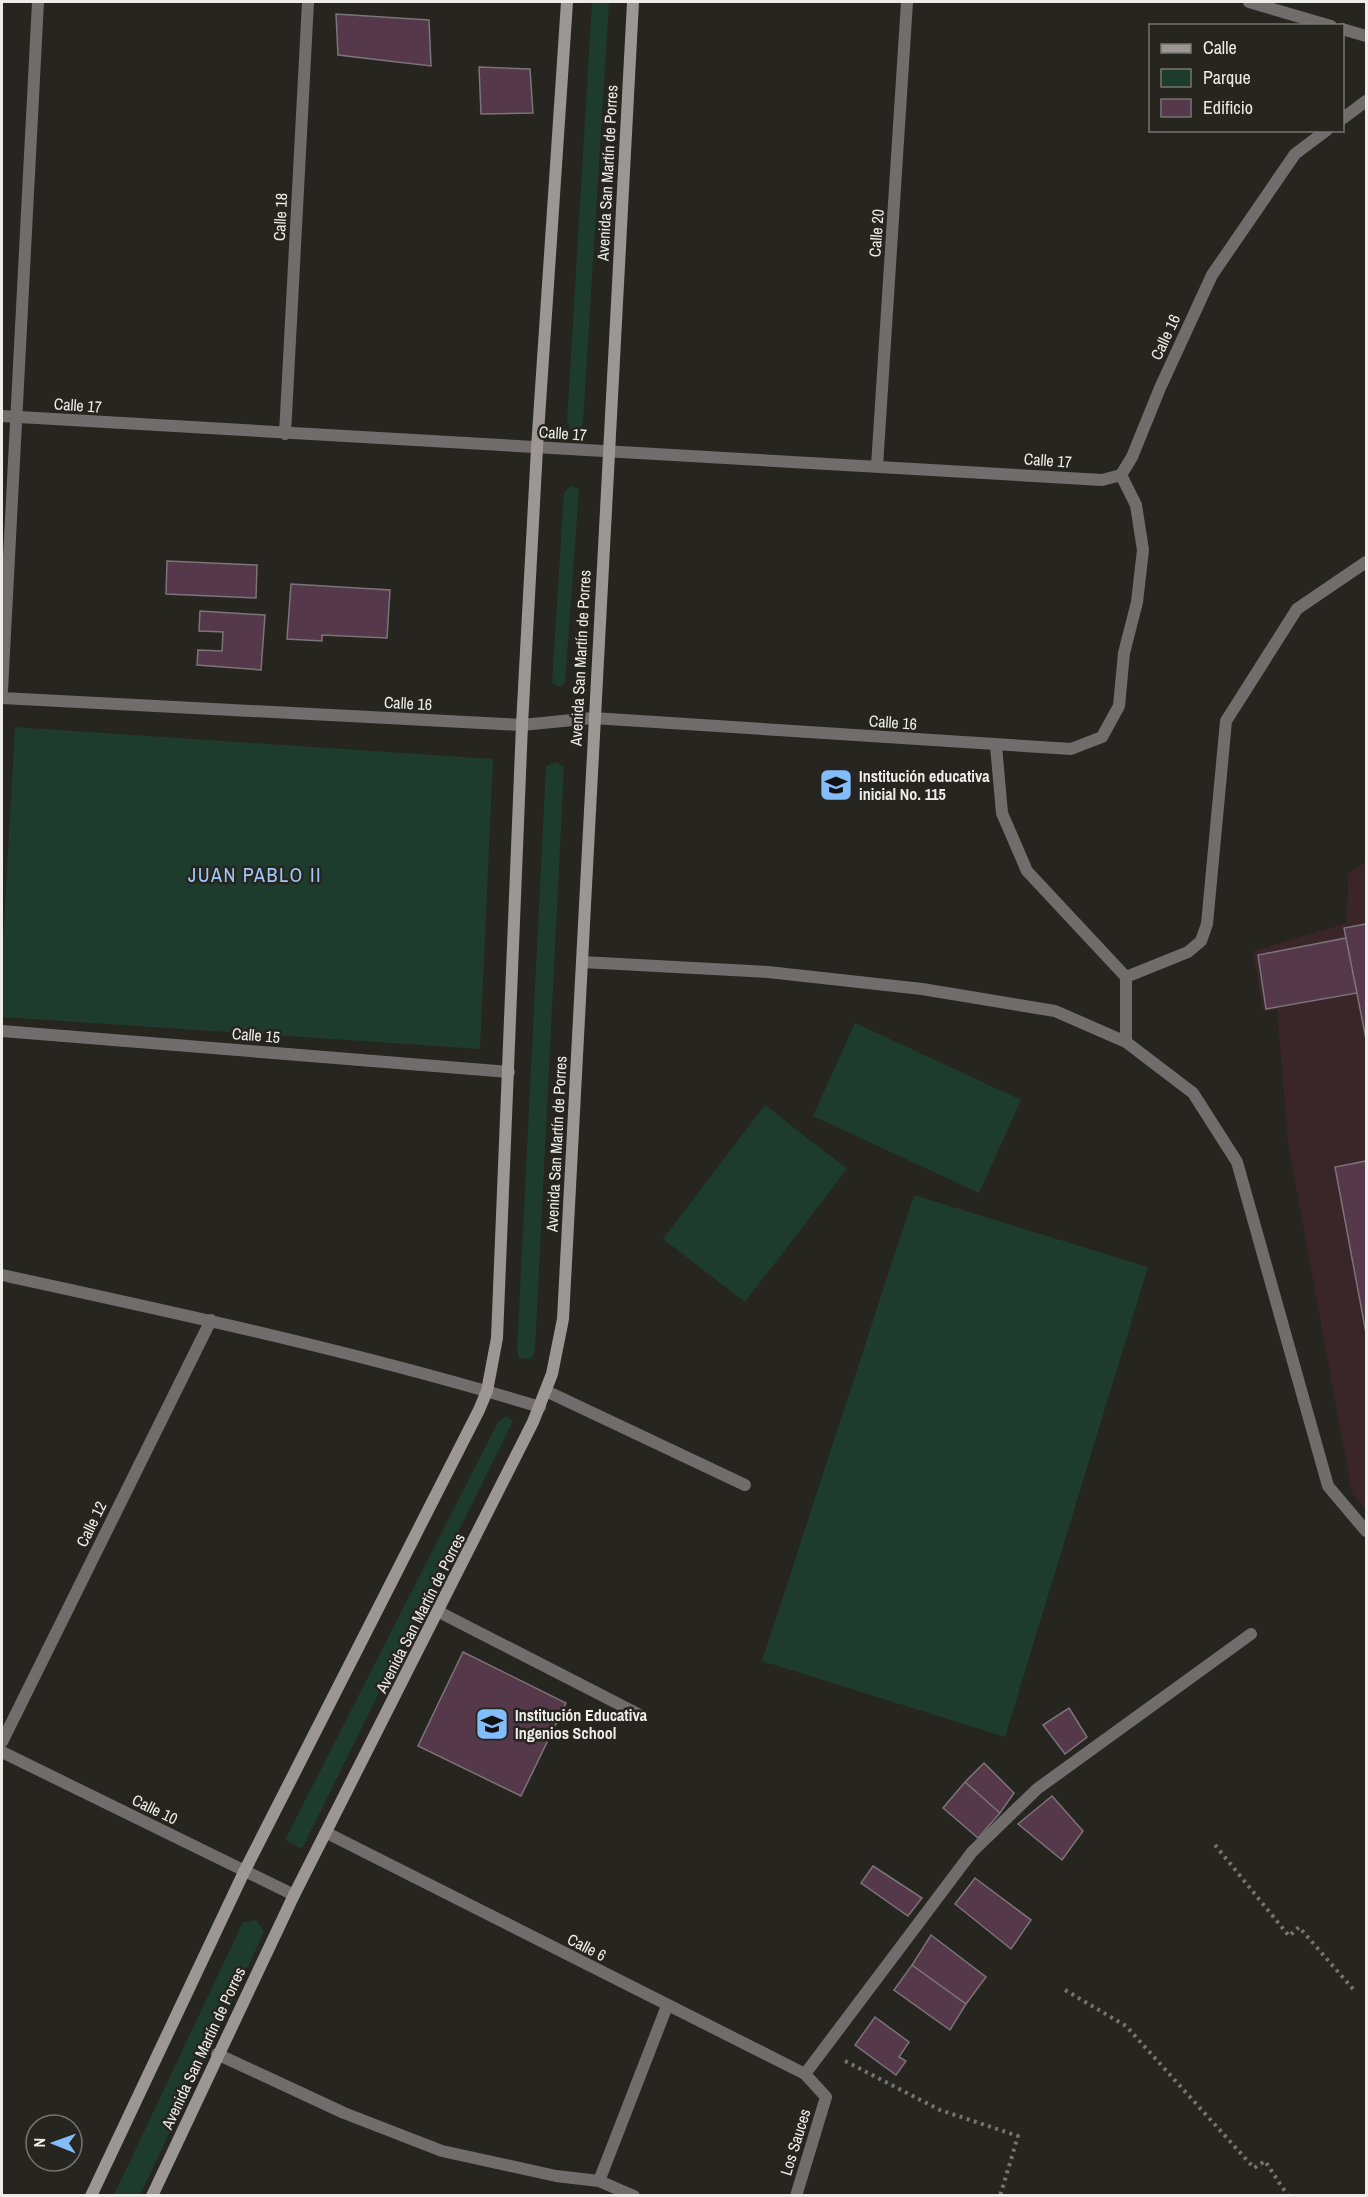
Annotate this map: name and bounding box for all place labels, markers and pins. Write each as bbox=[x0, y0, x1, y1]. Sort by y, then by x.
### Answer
place label: Institución educativa inicial No. 115 bbox=[859, 765, 990, 805]
school or university icon: Institución educativa inicial No. 115 bbox=[818, 767, 854, 803]
place label: Institución Educativa Ingenios School bbox=[515, 1704, 648, 1744]
school or university icon: Institución Educativa Ingenios School bbox=[474, 1706, 510, 1742]

